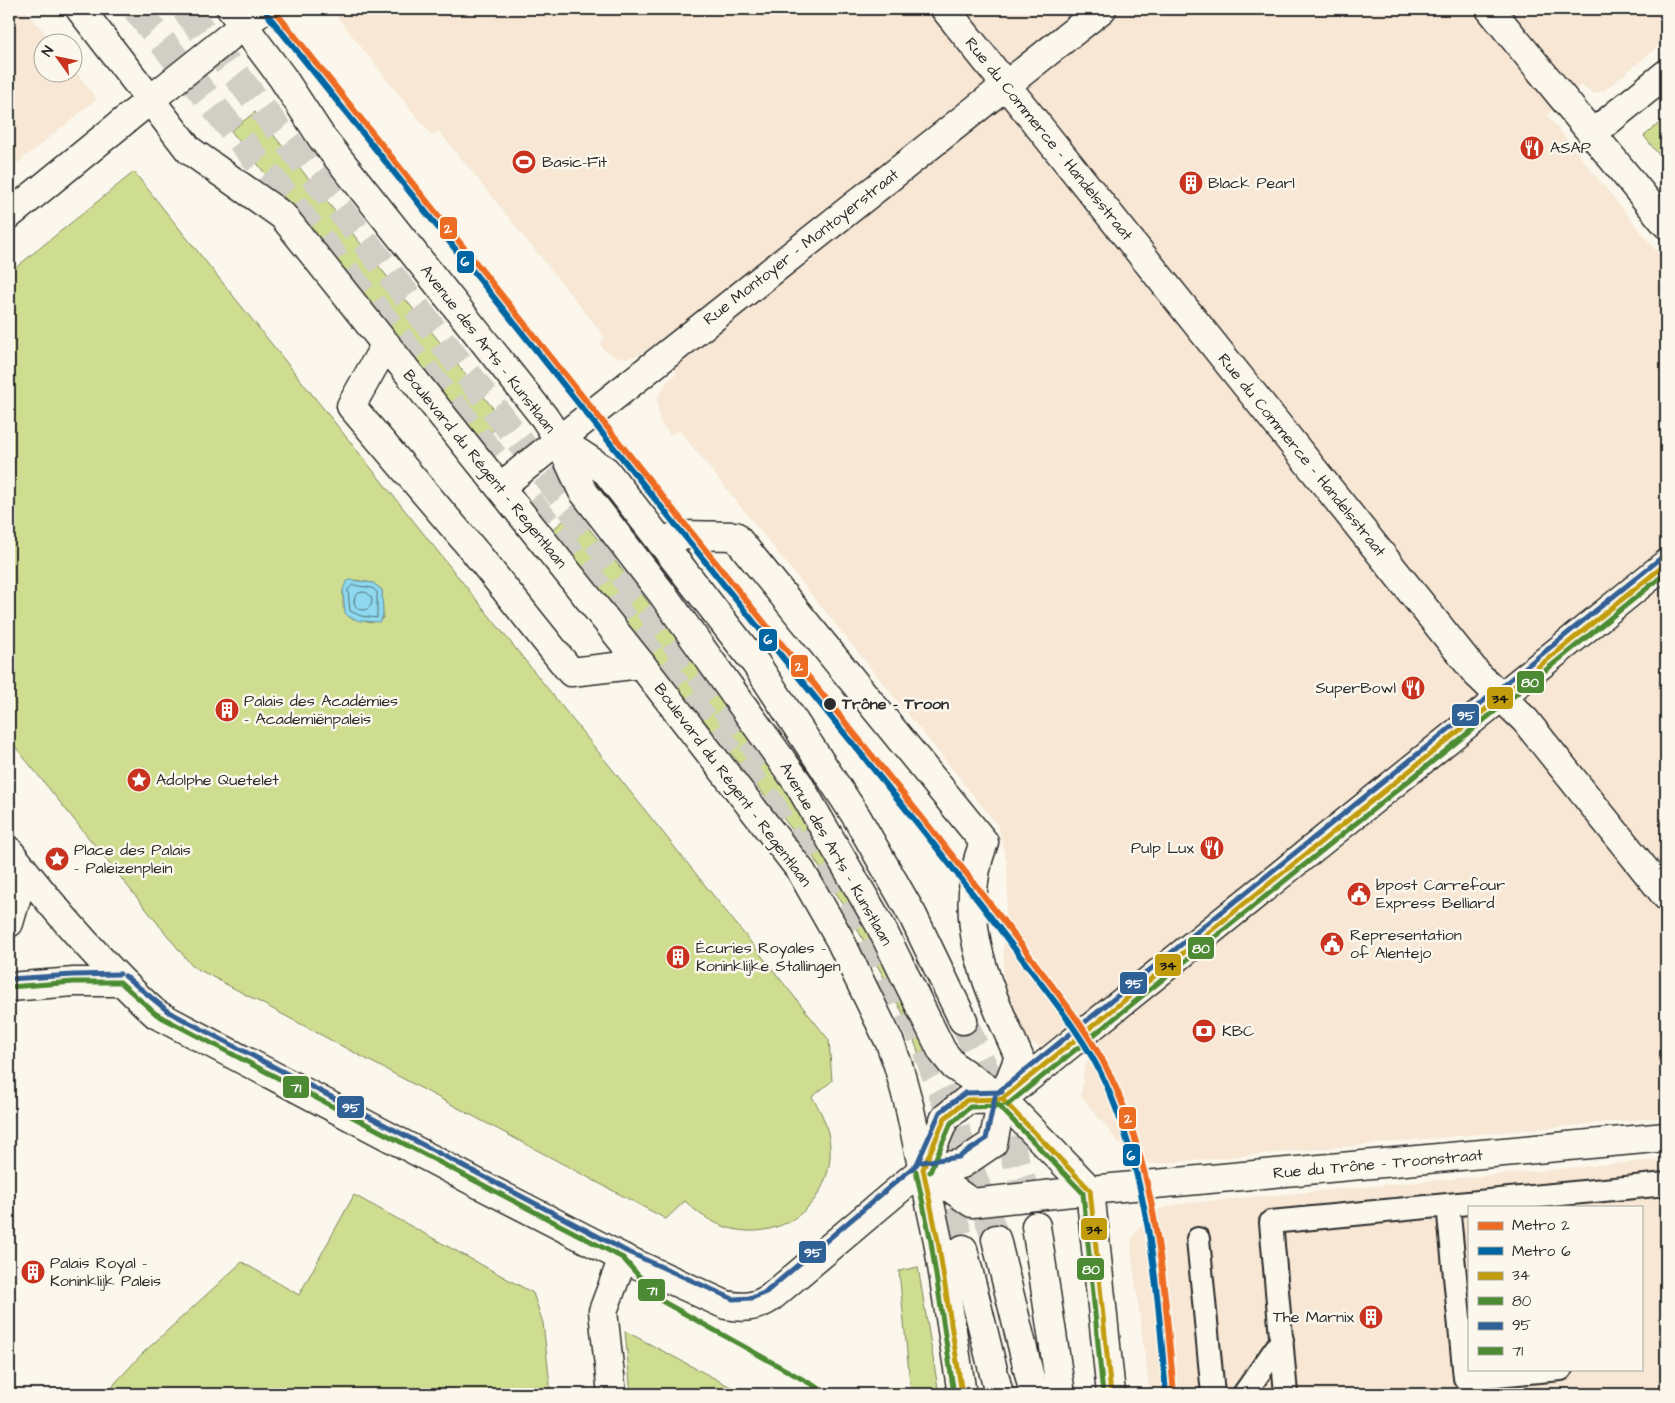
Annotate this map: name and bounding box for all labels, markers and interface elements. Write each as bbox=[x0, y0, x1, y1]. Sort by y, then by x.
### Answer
north arrow bbox=[32, 32, 82, 82]
street label: Rue du Commerce - Handelsstraat bbox=[960, 33, 1138, 246]
text: N bbox=[37, 42, 59, 61]
restaurant icon: ASAP bbox=[1519, 135, 1545, 161]
place label: ASAP bbox=[1550, 137, 1591, 159]
sports icon: Basic-Fit bbox=[511, 149, 537, 175]
place label: Basic-Fit bbox=[542, 151, 608, 173]
street label: Rue Montoyer - Montoyerstraat bbox=[699, 163, 904, 331]
building icon: Black Pearl bbox=[1178, 170, 1204, 196]
place label: Black Pearl bbox=[1208, 172, 1295, 194]
line badge: 2 bbox=[439, 216, 458, 240]
text: 2 bbox=[443, 219, 453, 239]
line badge: 6 bbox=[456, 250, 475, 274]
text: 6 bbox=[461, 252, 470, 272]
street label: Avenue des Arts - Kunstlaan bbox=[415, 260, 561, 438]
street label: Rue du Commerce - Handelsstraat bbox=[1213, 349, 1391, 562]
street label: Boulevard du Régent - Regentlaan bbox=[397, 365, 572, 574]
line badge: 6 bbox=[758, 628, 778, 652]
text: 6 bbox=[764, 630, 773, 650]
line badge: 2 bbox=[790, 654, 809, 678]
text: 2 bbox=[794, 657, 804, 677]
line badge: 80 bbox=[1516, 670, 1545, 694]
text: 80 bbox=[1521, 673, 1539, 693]
restaurant icon: SuperBowl bbox=[1400, 675, 1426, 701]
place label: SuperBowl bbox=[1315, 677, 1396, 699]
street label: Boulevard du Régent - Regentlaan bbox=[648, 679, 817, 892]
line badge: 34 bbox=[1486, 686, 1514, 710]
text: 34 bbox=[1491, 689, 1509, 709]
place label: Palais des Académies - Academiënpaleis bbox=[244, 690, 398, 730]
place label: Trône - Troon bbox=[841, 693, 949, 715]
marker: Trône - Troon bbox=[822, 696, 838, 712]
building icon: Palais des Académies - Academiënpaleis bbox=[214, 697, 240, 723]
line badge: 95 bbox=[1451, 703, 1480, 727]
text: 95 bbox=[1457, 706, 1476, 726]
street label: Avenue des Arts - Kunstlaan bbox=[774, 758, 898, 950]
place icon: Adolphe Quetelet bbox=[126, 767, 152, 793]
place label: Adolphe Quetelet bbox=[156, 769, 279, 791]
restaurant icon: Pulp Lux bbox=[1199, 835, 1225, 861]
place label: Pulp Lux bbox=[1131, 837, 1194, 859]
place label: Place des Palais - Paleizenplein bbox=[74, 839, 191, 879]
place icon: Place des Palais - Paleizenplein bbox=[44, 846, 70, 872]
place label: bpost Carrefour Express Belliard bbox=[1376, 874, 1505, 914]
public building icon: bpost Carrefour Express Belliard bbox=[1346, 881, 1372, 907]
place label: Representation of Alentejo bbox=[1350, 924, 1462, 964]
public building icon: Representation of Alentejo bbox=[1319, 931, 1345, 957]
line badge: 80 bbox=[1187, 936, 1215, 960]
place label: Écuries Royales - Koninklijke Stallingen bbox=[696, 937, 841, 978]
text: 80 bbox=[1192, 939, 1210, 959]
building icon: Écuries Royales - Koninklijke Stallingen bbox=[665, 944, 691, 970]
line badge: 34 bbox=[1154, 953, 1182, 977]
text: 34 bbox=[1159, 956, 1177, 976]
line badge: 95 bbox=[1119, 971, 1148, 995]
text: 95 bbox=[1125, 974, 1144, 994]
bank icon: KBC bbox=[1191, 1018, 1217, 1044]
place label: KBC bbox=[1222, 1020, 1254, 1042]
line badge: 71 bbox=[282, 1075, 310, 1099]
text: 71 bbox=[290, 1078, 301, 1098]
line badge: 95 bbox=[336, 1095, 365, 1119]
text: 95 bbox=[342, 1098, 361, 1118]
line badge: 2 bbox=[1118, 1106, 1137, 1130]
text: 2 bbox=[1123, 1109, 1133, 1129]
line badge: 6 bbox=[1122, 1143, 1141, 1167]
street label: Rue du Trône - Troonstraat bbox=[1272, 1144, 1484, 1184]
text: 6 bbox=[1127, 1146, 1136, 1166]
legend bbox=[1468, 1206, 1642, 1370]
text: Metro 2 bbox=[1512, 1215, 1570, 1236]
line badge: 34 bbox=[1080, 1217, 1108, 1241]
text: 34 bbox=[1085, 1220, 1103, 1240]
line badge: 95 bbox=[798, 1240, 827, 1264]
text: Metro 6 bbox=[1512, 1241, 1571, 1262]
text: 95 bbox=[804, 1243, 823, 1263]
place label: Palais Royal - Koninklijk Paleis bbox=[50, 1252, 161, 1292]
line badge: 80 bbox=[1076, 1257, 1105, 1281]
building icon: Palais Royal - Koninklijk Paleis bbox=[20, 1259, 46, 1285]
text: 80 bbox=[1082, 1260, 1100, 1280]
text: 34 bbox=[1512, 1265, 1530, 1286]
line badge: 71 bbox=[637, 1278, 666, 1302]
text: 71 bbox=[646, 1281, 657, 1301]
text: 80 bbox=[1512, 1291, 1532, 1312]
building icon: The Marnix bbox=[1358, 1304, 1384, 1330]
place label: The Marnix bbox=[1273, 1306, 1354, 1328]
text: 95 bbox=[1512, 1315, 1532, 1336]
text: 71 bbox=[1512, 1341, 1523, 1362]

